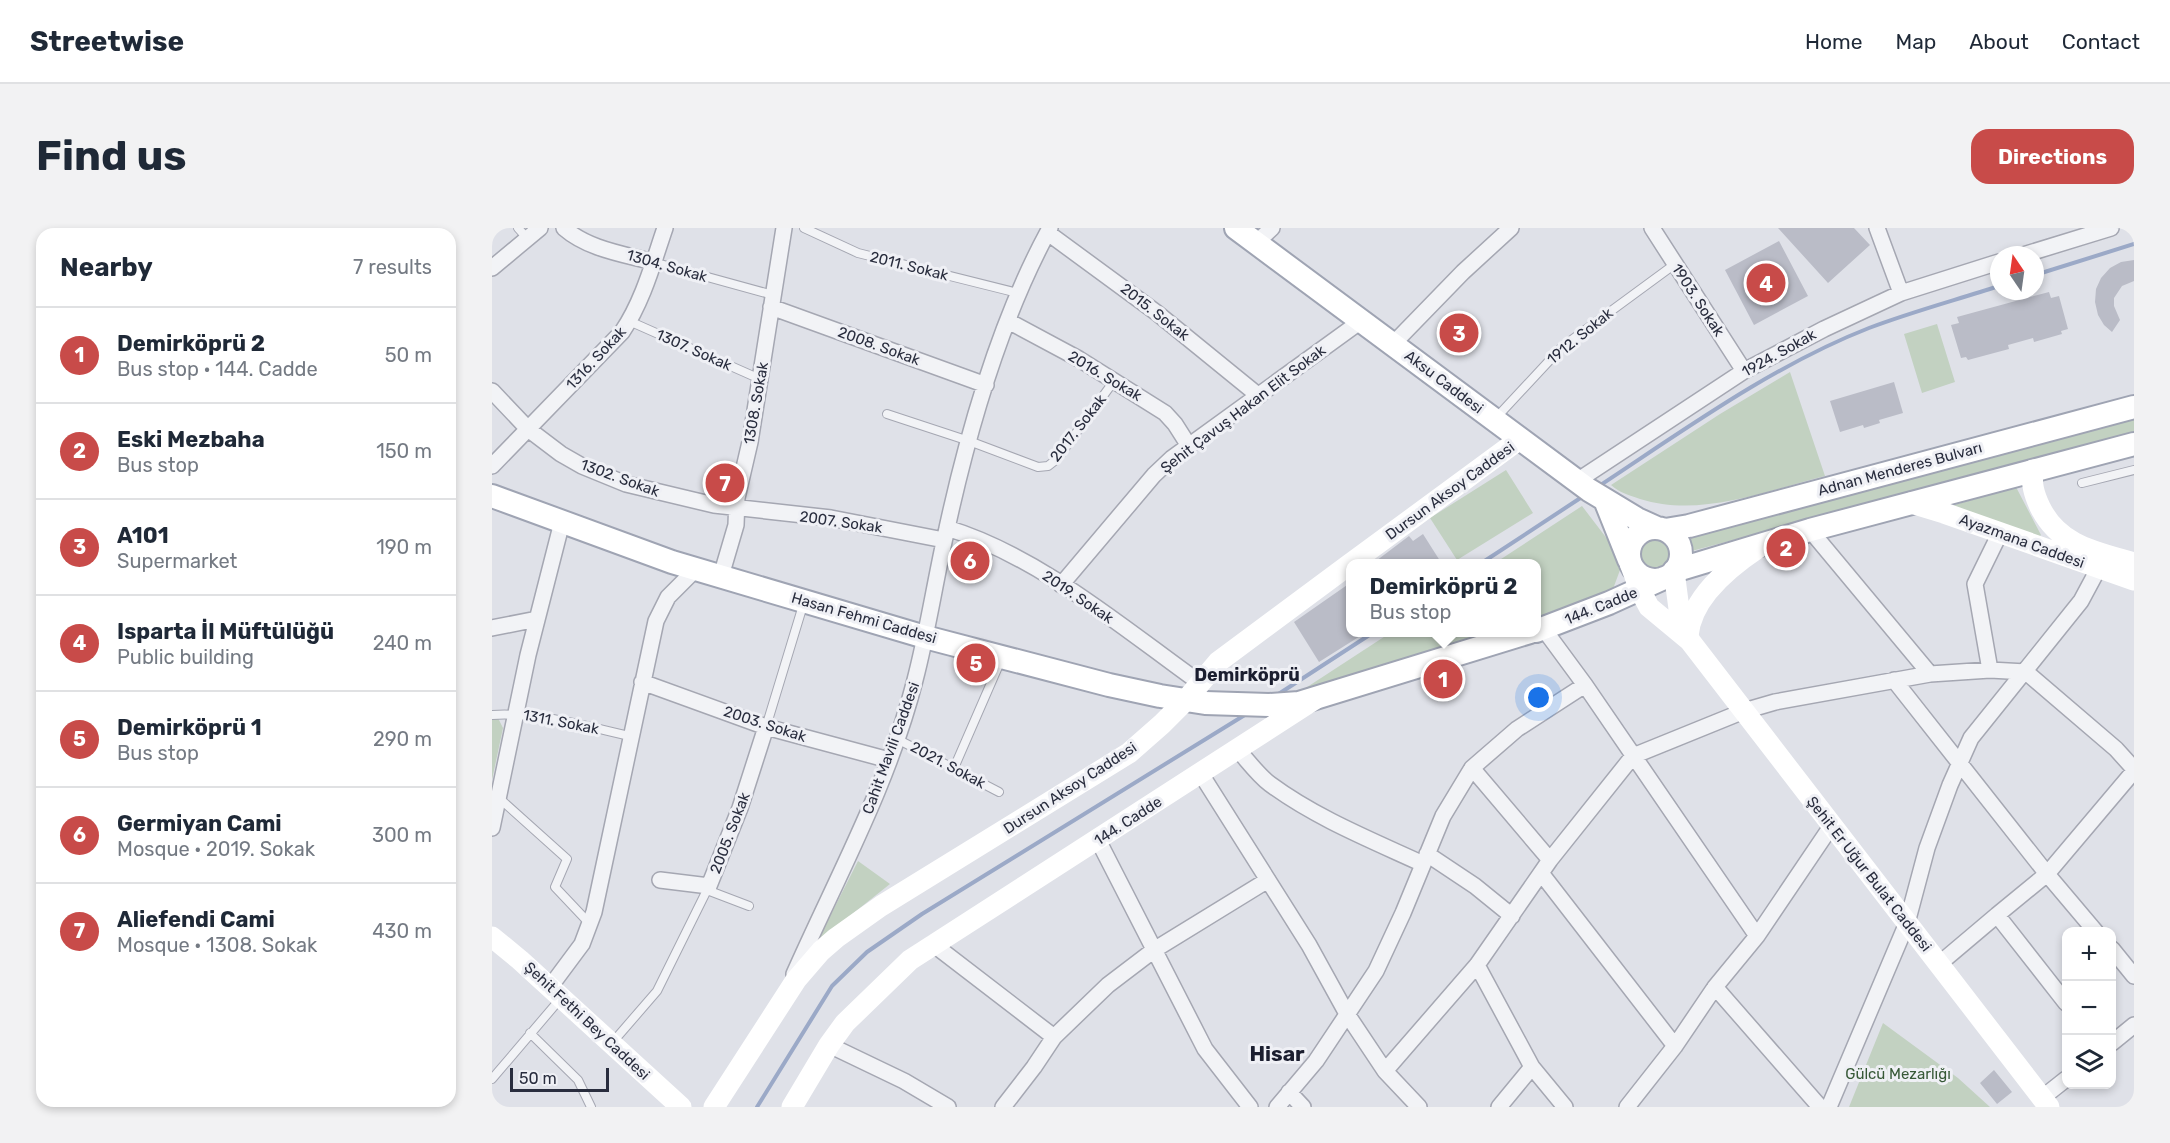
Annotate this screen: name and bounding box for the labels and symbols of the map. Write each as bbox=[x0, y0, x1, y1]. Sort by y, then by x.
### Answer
street label: 1304. Sokak bbox=[625, 246, 710, 286]
north arrow bbox=[1990, 246, 2044, 300]
street label: 2011. Sokak bbox=[868, 248, 950, 284]
street label: 1903. Sokak bbox=[1668, 260, 1728, 340]
pin: 4 bbox=[1746, 260, 1786, 306]
street label: 2015. Sokak bbox=[1117, 280, 1193, 345]
street label: 1912. Sokak bbox=[1543, 304, 1617, 368]
pin: 3 bbox=[1440, 310, 1478, 356]
street label: 1316. Sokak bbox=[562, 323, 630, 393]
street label: 2008. Sokak bbox=[835, 323, 923, 369]
street label: 1307. Sokak bbox=[653, 325, 735, 375]
street label: 1924. Sokak bbox=[1739, 325, 1819, 381]
street label: Şehit Çavuş Hakan Elit Sokak bbox=[1157, 341, 1329, 477]
street label: 2016. Sokak bbox=[1065, 347, 1145, 405]
street label: Aksu Caddesi bbox=[1401, 347, 1487, 417]
street label: 1308. Sokak bbox=[740, 360, 772, 446]
street label: 2017. Sokak bbox=[1046, 391, 1110, 465]
street label: Dursun Aksoy Caddesi bbox=[1382, 438, 1518, 544]
street label: Adnan Menderes Bulvarı bbox=[1816, 438, 1984, 500]
street label: 1302. Sokak bbox=[578, 455, 662, 501]
pin: 7 bbox=[706, 460, 744, 506]
street label: 2007. Sokak bbox=[798, 507, 884, 537]
street label: Ayazmana Caddesi bbox=[1957, 510, 2087, 572]
pin: 2 bbox=[1766, 526, 1806, 570]
pin: 6 bbox=[950, 538, 990, 584]
street label: 2019. Sokak bbox=[1039, 567, 1117, 627]
street label: 144. Cadde bbox=[1562, 583, 1640, 629]
street label: Hasan Fehmi Caddesi bbox=[789, 589, 939, 647]
pin: 5 bbox=[956, 640, 996, 686]
pin: 1 bbox=[1424, 656, 1462, 702]
district label: Demirköprü bbox=[1194, 664, 1300, 686]
street label: Cahit Mavili Caddesi bbox=[859, 679, 923, 817]
your location bbox=[1524, 683, 1553, 712]
street label: 2003. Sokak bbox=[721, 702, 809, 746]
street label: 1311. Sokak bbox=[521, 706, 601, 738]
street label: 2021. Sokak bbox=[907, 738, 989, 792]
street label: Dursun Aksoy Caddesi bbox=[1000, 738, 1140, 838]
street label: 2005. Sokak bbox=[706, 790, 754, 876]
street label: 144. Cadde bbox=[1091, 793, 1165, 849]
street label: Şehit Er Uğur Bulat Caddesi bbox=[1803, 793, 1935, 955]
street label: Şehit Fethi Bey Caddesi bbox=[521, 958, 653, 1084]
district label: Hisar bbox=[1249, 1041, 1305, 1066]
scale bar bbox=[510, 1065, 609, 1092]
park label: Gülcü Mezarlığı bbox=[1845, 1065, 1951, 1083]

